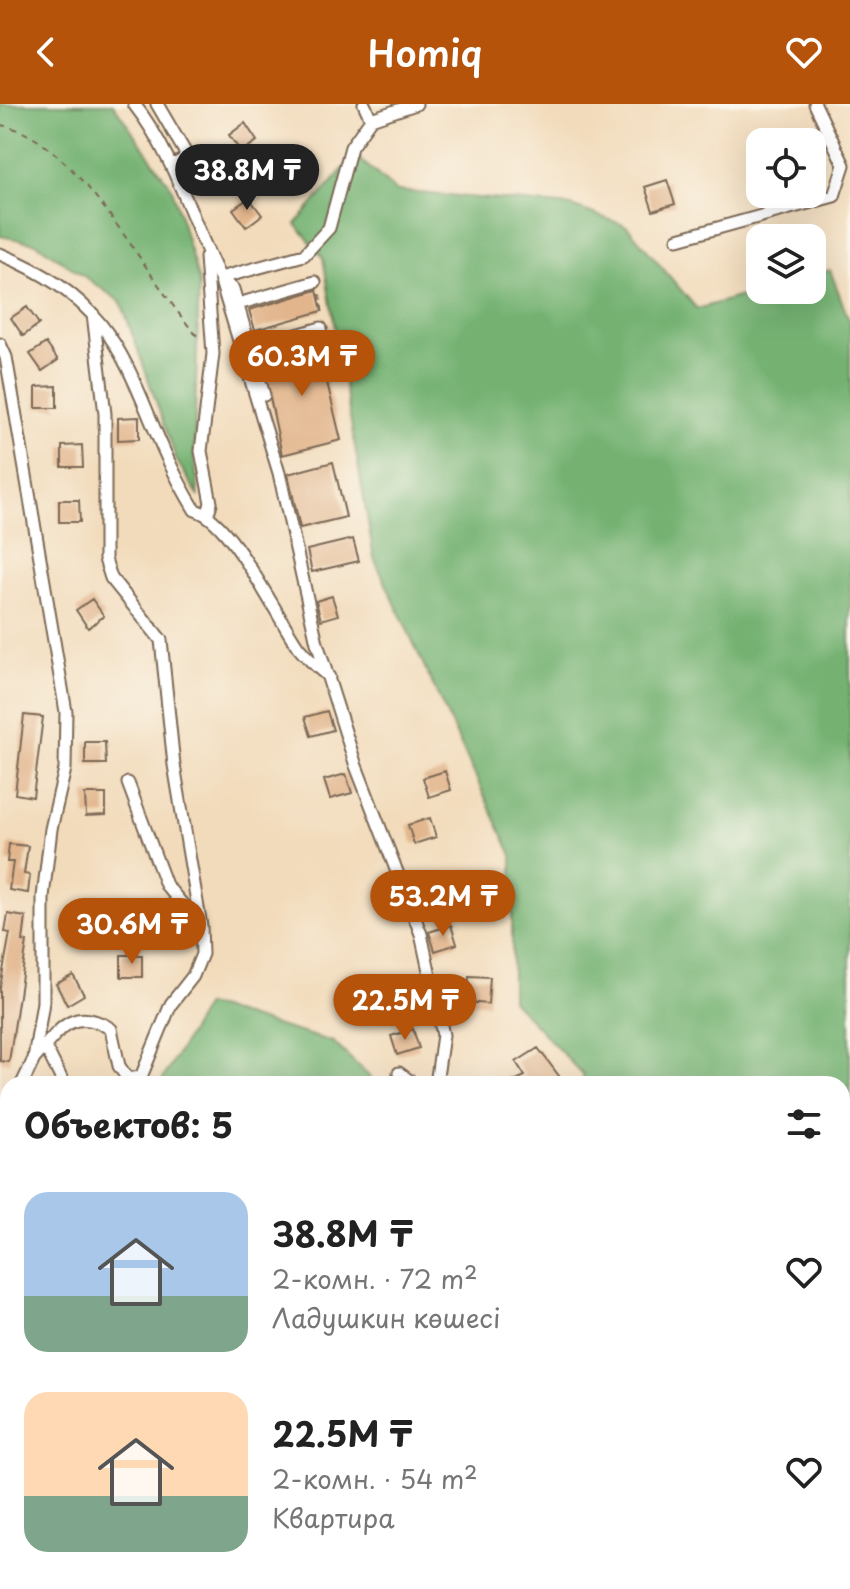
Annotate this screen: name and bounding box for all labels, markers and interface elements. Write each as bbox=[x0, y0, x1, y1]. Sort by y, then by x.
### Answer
text: Homiq bbox=[368, 25, 482, 79]
icon: back bbox=[24, 30, 68, 74]
icon: heart bbox=[782, 30, 826, 74]
map controls bbox=[746, 128, 826, 304]
button: locate bbox=[746, 128, 826, 208]
pin: 38.8M ₸ bbox=[173, 144, 321, 212]
text: 38.8M ₸ bbox=[193, 150, 301, 189]
button: layers bbox=[746, 224, 826, 304]
pin: 60.3M ₸ bbox=[228, 330, 376, 398]
text: 60.3M ₸ bbox=[247, 336, 357, 375]
pin: 53.2M ₸ bbox=[369, 870, 517, 938]
text: 53.2M ₸ bbox=[388, 876, 498, 915]
pin: 30.6M ₸ bbox=[58, 898, 206, 966]
text: 30.6M ₸ bbox=[76, 904, 188, 943]
pin: 22.5M ₸ bbox=[331, 974, 479, 1042]
text: 22.5M ₸ bbox=[351, 980, 459, 1019]
text: Объектов: 5 bbox=[24, 1098, 233, 1150]
icon: filters bbox=[782, 1102, 826, 1146]
text: 38.8M ₸ bbox=[272, 1207, 413, 1259]
icon: home bbox=[88, 1224, 184, 1320]
icon: heart bbox=[782, 1250, 826, 1294]
text: 2-комн. · 72 m² bbox=[272, 1259, 478, 1298]
text: Ладушкин көшесі bbox=[272, 1298, 500, 1337]
text: 22.5M ₸ bbox=[272, 1407, 412, 1459]
icon: home bbox=[88, 1424, 184, 1520]
icon: heart bbox=[782, 1450, 826, 1494]
text: 2-комн. · 54 m² bbox=[272, 1459, 478, 1498]
text: Квартира bbox=[272, 1498, 395, 1537]

